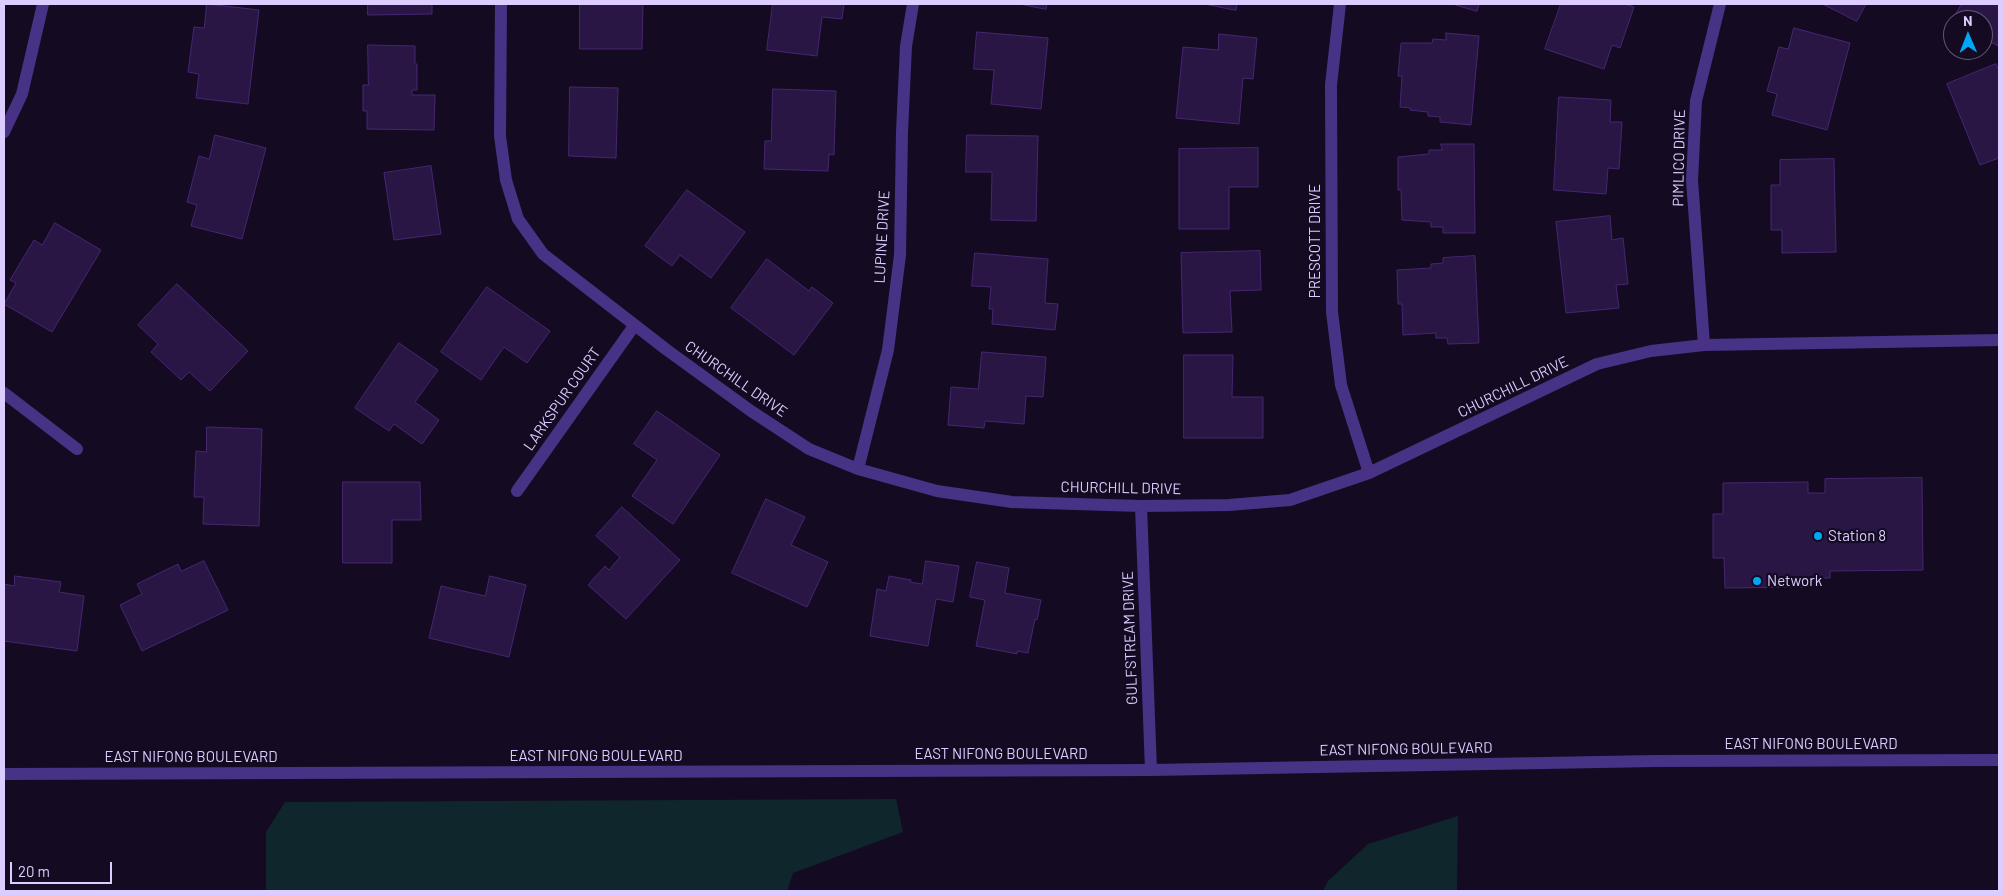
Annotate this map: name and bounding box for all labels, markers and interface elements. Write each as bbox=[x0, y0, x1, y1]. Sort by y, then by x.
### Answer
north arrow bbox=[1943, 10, 1993, 60]
text: N bbox=[1963, 12, 1973, 29]
street label: PIMLICO DRIVE bbox=[1669, 109, 1689, 207]
street label: PRESCOTT DRIVE bbox=[1306, 184, 1324, 298]
street label: LUPINE DRIVE bbox=[871, 190, 893, 284]
street label: CHURCHILL DRIVE bbox=[681, 337, 791, 421]
street label: LARKSPUR COURT bbox=[520, 344, 604, 454]
street label: CHURCHILL DRIVE bbox=[1455, 352, 1571, 422]
street label: CHURCHILL DRIVE bbox=[1061, 478, 1181, 498]
place label: Station 8 bbox=[1828, 527, 1886, 545]
marker: Station 8 bbox=[1812, 530, 1824, 542]
street label: GULFSTREAM DRIVE bbox=[1119, 571, 1141, 705]
place label: Network bbox=[1767, 572, 1822, 590]
marker: Network bbox=[1751, 575, 1763, 587]
street label: EAST NIFONG BOULEVARD bbox=[1725, 735, 1897, 753]
street label: EAST NIFONG BOULEVARD bbox=[1319, 738, 1493, 760]
street label: EAST NIFONG BOULEVARD bbox=[915, 745, 1087, 763]
street label: EAST NIFONG BOULEVARD bbox=[510, 747, 682, 765]
street label: EAST NIFONG BOULEVARD bbox=[105, 748, 277, 766]
scale bar bbox=[12, 852, 115, 884]
text: 20 m bbox=[18, 862, 50, 880]

